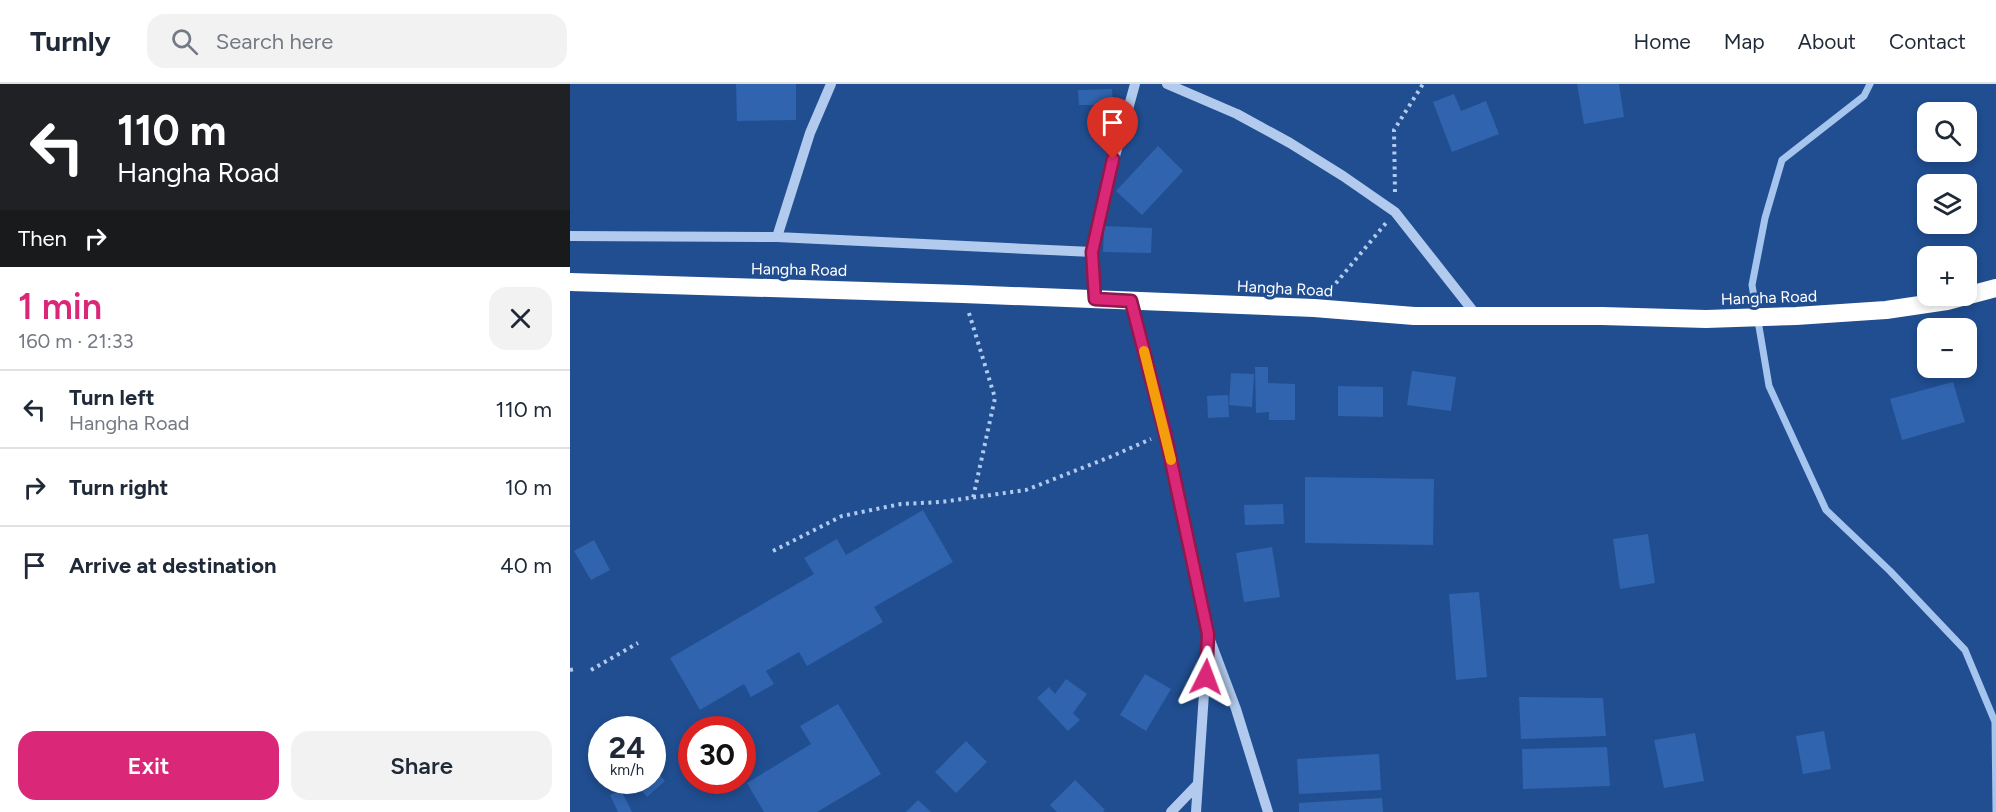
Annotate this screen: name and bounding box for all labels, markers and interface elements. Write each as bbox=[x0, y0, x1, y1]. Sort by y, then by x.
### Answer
search box bbox=[147, 14, 567, 68]
text: Turnly bbox=[30, 24, 111, 58]
icon: search bbox=[168, 25, 201, 58]
text: Search here bbox=[216, 28, 333, 55]
text: Home bbox=[1634, 29, 1691, 54]
text: Map bbox=[1724, 29, 1765, 54]
text: About bbox=[1798, 29, 1856, 54]
text: Contact bbox=[1889, 29, 1966, 54]
pin bbox=[1087, 97, 1138, 159]
map controls bbox=[1917, 102, 1977, 378]
button: search bbox=[1917, 102, 1977, 162]
text: 110 m bbox=[117, 105, 226, 156]
icon: arrive bbox=[1096, 106, 1129, 139]
icon: left bbox=[18, 108, 96, 186]
text: Hangha Road bbox=[117, 156, 280, 189]
button: layers bbox=[1917, 174, 1977, 234]
icon: right bbox=[79, 222, 112, 255]
text: Then bbox=[18, 225, 67, 252]
button: + bbox=[1917, 246, 1977, 306]
street label: Hangha Road bbox=[751, 259, 847, 280]
street label: Hangha Road bbox=[1236, 276, 1334, 301]
text: 1 min bbox=[18, 285, 102, 328]
street label: Hangha Road bbox=[1721, 286, 1818, 309]
button: close bbox=[489, 287, 552, 350]
button: − bbox=[1917, 318, 1977, 378]
text: 160 m · 21:33 bbox=[18, 329, 134, 353]
text: Turn left bbox=[69, 384, 155, 411]
icon: left bbox=[18, 393, 51, 426]
text: 110 m bbox=[496, 396, 552, 423]
text: Hangha Road bbox=[69, 411, 189, 435]
icon: right bbox=[18, 471, 51, 504]
text: Turn right bbox=[69, 474, 168, 501]
text: 10 m bbox=[505, 474, 552, 501]
icon: arrive bbox=[18, 549, 51, 582]
text: Arrive at destination bbox=[69, 552, 277, 579]
text: 40 m bbox=[500, 552, 552, 579]
position arrow bbox=[1174, 645, 1238, 709]
speed limit sign: 30 bbox=[678, 716, 756, 794]
text: 24 bbox=[609, 729, 645, 766]
button: Exit bbox=[18, 731, 279, 800]
button: Share bbox=[291, 731, 552, 800]
text: km/h bbox=[610, 761, 644, 779]

